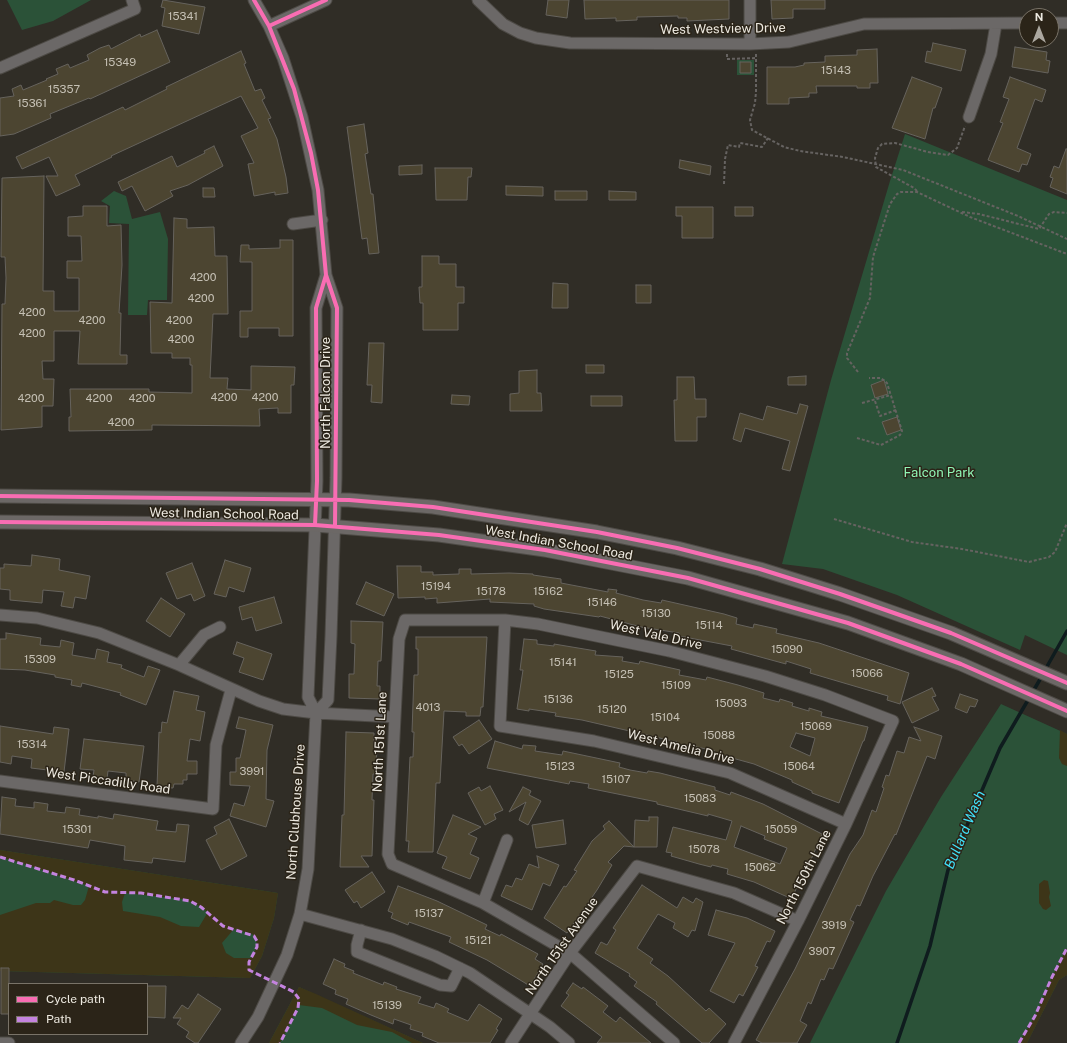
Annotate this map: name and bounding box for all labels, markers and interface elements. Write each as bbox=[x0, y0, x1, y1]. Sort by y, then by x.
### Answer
north arrow bbox=[1019, 8, 1059, 48]
house number: 15341 bbox=[168, 10, 198, 24]
text: N bbox=[1035, 11, 1043, 23]
street label: West Westview Drive bbox=[660, 20, 786, 38]
house number: 15349 bbox=[104, 56, 136, 70]
house number: 15143 bbox=[821, 64, 851, 78]
house number: 15357 bbox=[48, 83, 80, 97]
house number: 15361 bbox=[17, 97, 47, 111]
house number: 4200 bbox=[190, 271, 216, 285]
house number: 4200 bbox=[188, 292, 214, 306]
house number: 4200 bbox=[19, 306, 45, 320]
house number: 4200 bbox=[79, 314, 105, 328]
house number: 4200 bbox=[166, 314, 192, 328]
house number: 4200 bbox=[19, 327, 45, 341]
house number: 4200 bbox=[168, 333, 194, 347]
street label: North Falcon Drive bbox=[318, 337, 334, 449]
house number: 4200 bbox=[211, 391, 237, 405]
house number: 4200 bbox=[252, 391, 278, 405]
house number: 4200 bbox=[18, 392, 44, 406]
house number: 4200 bbox=[86, 392, 112, 406]
house number: 4200 bbox=[129, 392, 155, 406]
house number: 4200 bbox=[108, 416, 134, 430]
park label: Falcon Park bbox=[903, 465, 975, 481]
street label: West Indian School Road bbox=[149, 505, 299, 523]
street label: West Indian School Road bbox=[484, 522, 634, 564]
house number: 15194 bbox=[421, 580, 451, 594]
house number: 15178 bbox=[476, 585, 506, 599]
house number: 15162 bbox=[533, 585, 563, 599]
house number: 15146 bbox=[587, 596, 617, 610]
house number: 15130 bbox=[641, 607, 671, 621]
street label: West Vale Drive bbox=[608, 617, 704, 653]
house number: 15114 bbox=[695, 619, 723, 633]
house number: 15090 bbox=[771, 643, 803, 657]
house number: 15309 bbox=[24, 653, 56, 667]
house number: 15141 bbox=[549, 656, 577, 670]
house number: 15066 bbox=[851, 667, 883, 681]
house number: 15125 bbox=[604, 668, 634, 682]
house number: 15109 bbox=[661, 679, 691, 693]
street label: North 151st Lane bbox=[370, 691, 390, 793]
house number: 15136 bbox=[543, 693, 573, 707]
house number: 15093 bbox=[715, 697, 747, 711]
house number: 4013 bbox=[415, 701, 441, 715]
house number: 15120 bbox=[597, 703, 627, 717]
house number: 15104 bbox=[650, 711, 680, 725]
house number: 15069 bbox=[800, 720, 832, 734]
street label: West Amelia Drive bbox=[626, 726, 736, 768]
house number: 15088 bbox=[703, 729, 735, 743]
house number: 15314 bbox=[17, 738, 47, 752]
street label: North Clubhouse Drive bbox=[283, 743, 309, 881]
house number: 15123 bbox=[545, 760, 575, 774]
house number: 15064 bbox=[783, 760, 815, 774]
street label: West Piccadilly Road bbox=[45, 765, 171, 797]
house number: 3991 bbox=[239, 765, 265, 779]
house number: 15107 bbox=[601, 773, 631, 787]
water label: Bullard Wash bbox=[941, 788, 989, 872]
house number: 15083 bbox=[684, 792, 716, 806]
house number: 15301 bbox=[62, 823, 92, 837]
house number: 15059 bbox=[765, 823, 797, 837]
street label: North 150th Lane bbox=[773, 827, 835, 927]
house number: 15078 bbox=[688, 843, 720, 857]
house number: 15062 bbox=[744, 861, 776, 875]
street label: North 151st Avenue bbox=[522, 894, 602, 998]
house number: 15137 bbox=[414, 907, 444, 921]
house number: 3919 bbox=[821, 919, 847, 933]
house number: 15121 bbox=[464, 934, 492, 948]
house number: 3907 bbox=[809, 945, 835, 959]
legend bbox=[8, 983, 148, 1035]
text: Cycle path bbox=[46, 992, 105, 1006]
house number: 15139 bbox=[372, 999, 402, 1013]
text: Path bbox=[46, 1012, 72, 1026]

